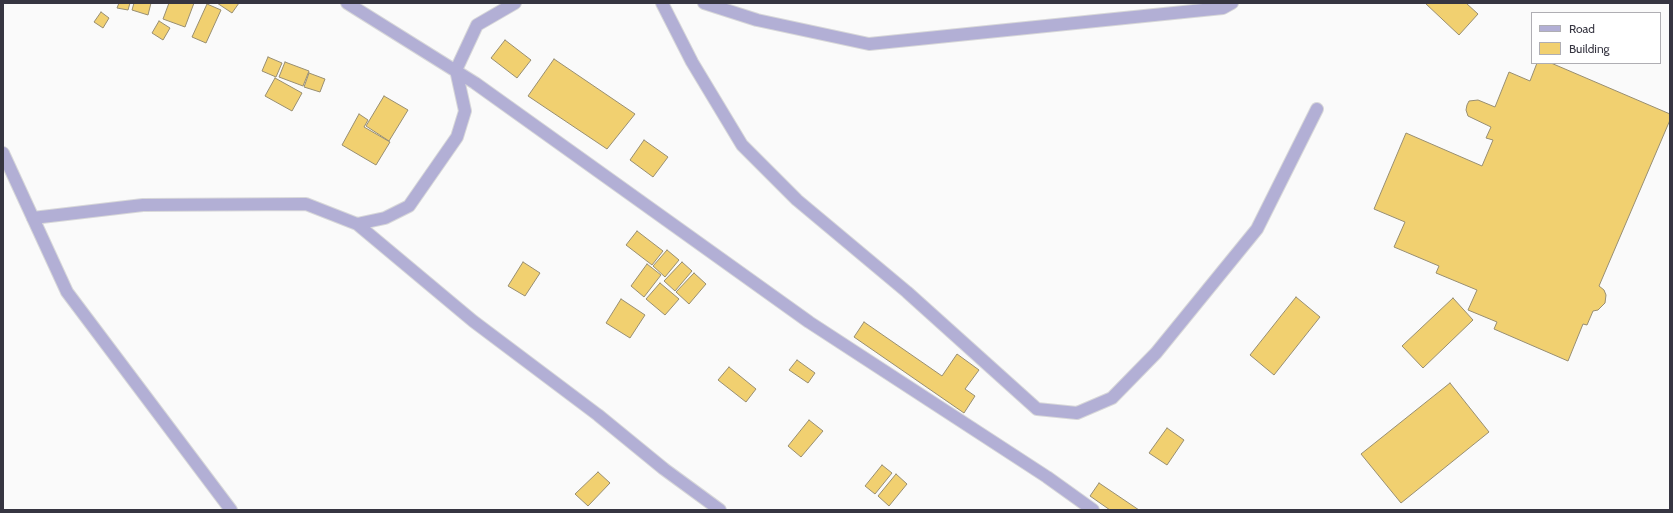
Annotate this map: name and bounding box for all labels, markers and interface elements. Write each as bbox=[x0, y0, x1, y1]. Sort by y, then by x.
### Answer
legend bbox=[1531, 12, 1661, 64]
text: Road bbox=[1569, 21, 1595, 36]
text: Building bbox=[1569, 41, 1610, 56]

